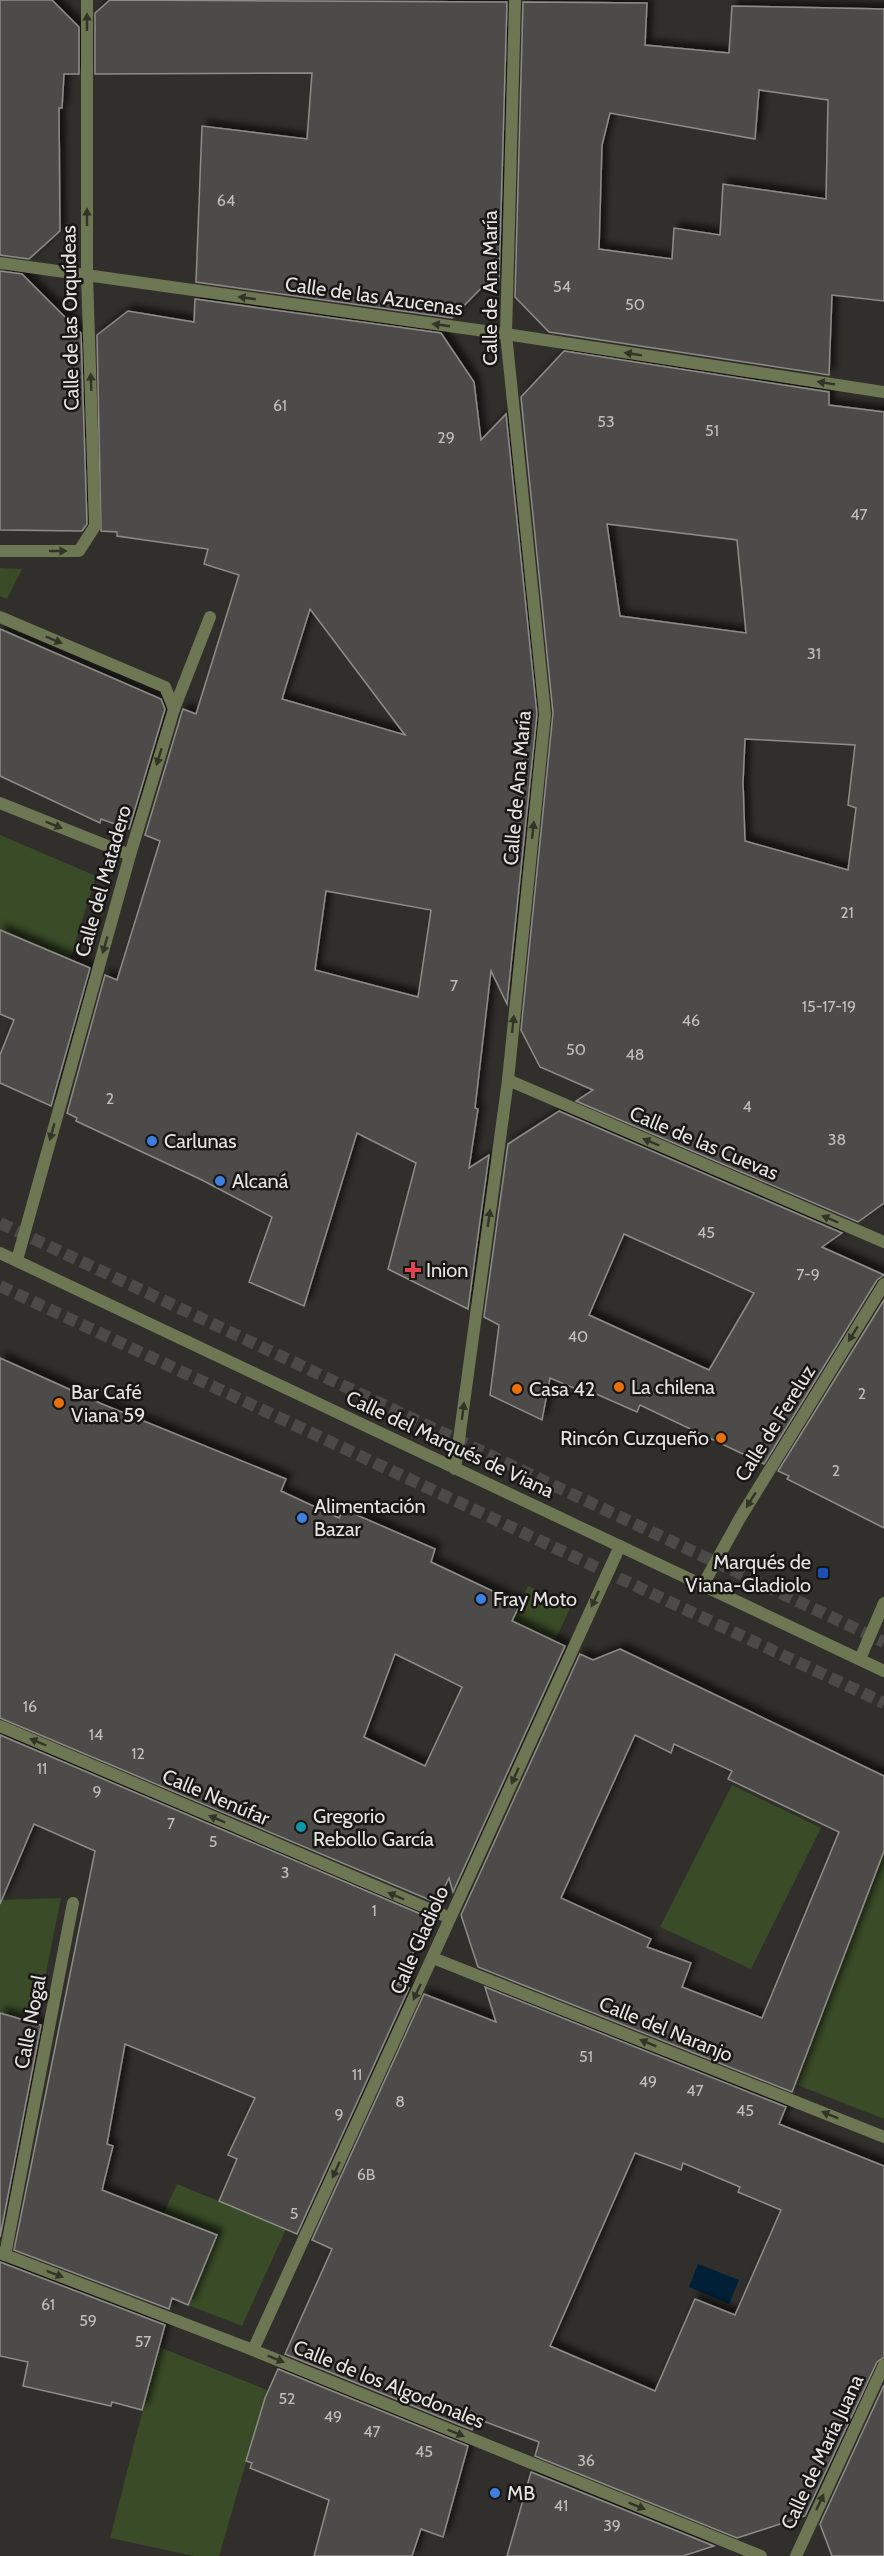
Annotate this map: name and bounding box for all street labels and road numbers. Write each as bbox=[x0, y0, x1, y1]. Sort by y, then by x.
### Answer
street label: Calle de Ana María bbox=[478, 210, 502, 366]
street label: Calle de las Orquídeas bbox=[56, 225, 84, 411]
street label: Calle de las Azucenas bbox=[283, 272, 465, 320]
street label: Calle de Ana María bbox=[498, 709, 536, 866]
street label: Calle del Matadero bbox=[70, 802, 136, 960]
street label: Calle de las Cuevas bbox=[626, 1101, 782, 1185]
street label: Calle de Fereluz bbox=[730, 1360, 820, 1486]
street label: Calle del Marqués de Viana bbox=[342, 1385, 558, 1503]
street label: Calle Nenúfar bbox=[159, 1764, 274, 1831]
street label: Calle Gladiolo bbox=[385, 1882, 453, 1998]
street label: Calle Nogal bbox=[9, 1973, 51, 2071]
street label: Calle del Naranjo bbox=[596, 1991, 736, 2067]
street label: Calle de los Algodonales bbox=[290, 2335, 488, 2433]
street label: Calle de María Juana bbox=[776, 2370, 869, 2533]

